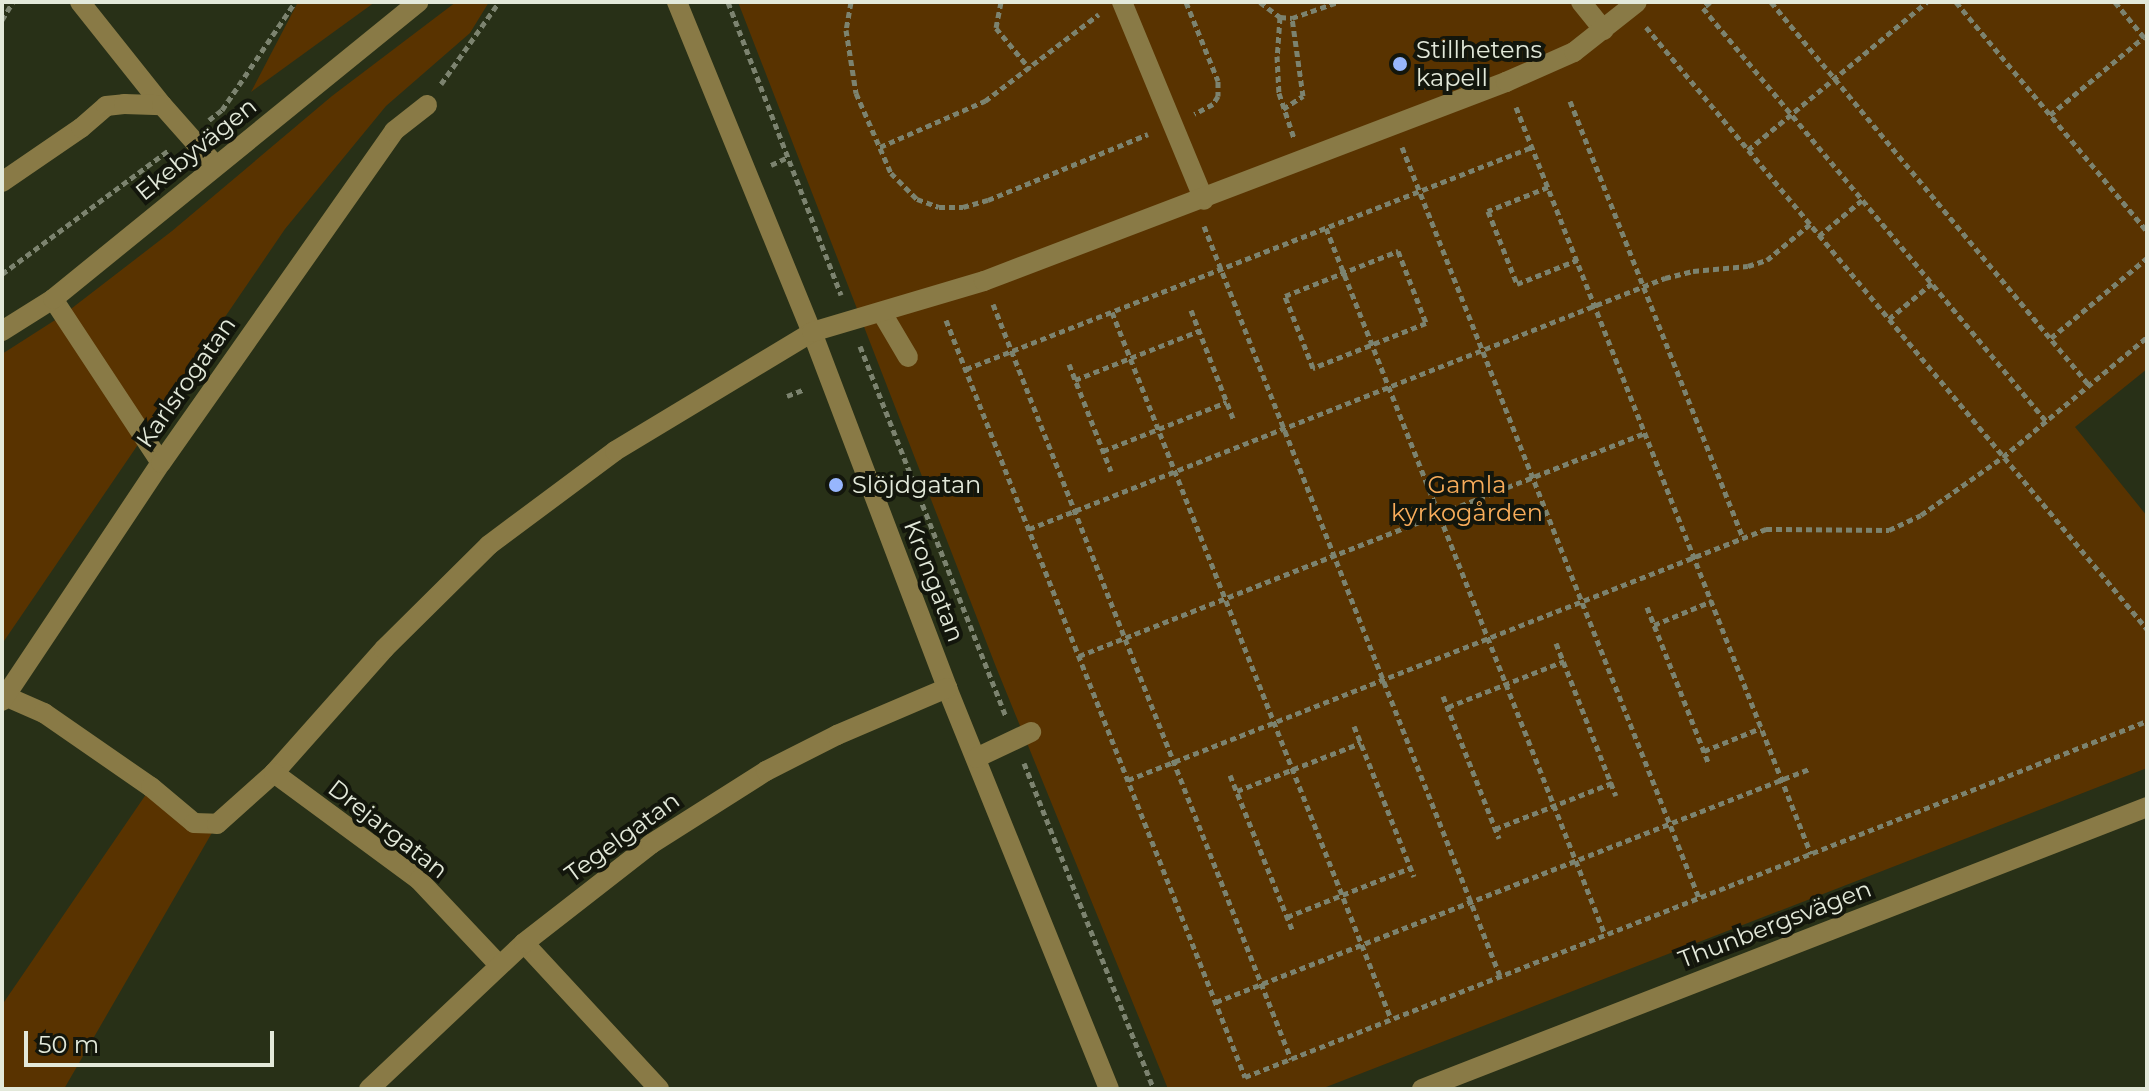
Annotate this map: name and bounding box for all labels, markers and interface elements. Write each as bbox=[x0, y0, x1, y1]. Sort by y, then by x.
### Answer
place label: Stillhetens kapell bbox=[1416, 36, 1542, 92]
marker: Stillhetens kapell bbox=[1391, 55, 1409, 73]
street label: Ekebyvägen bbox=[130, 92, 262, 206]
street label: Karlsrogatan bbox=[130, 311, 242, 453]
place label: Slöjdgatan bbox=[852, 471, 981, 499]
park label: Gamla kyrkogården bbox=[1391, 471, 1543, 527]
marker: Slöjdgatan bbox=[827, 476, 845, 494]
street label: Krongatan bbox=[898, 516, 970, 646]
street label: Drejargatan bbox=[322, 773, 454, 885]
street label: Tegelgatan bbox=[559, 786, 685, 888]
street label: Thunbergsvägen bbox=[1675, 874, 1875, 974]
scale bar bbox=[28, 1015, 278, 1065]
text: 50 m bbox=[38, 1030, 99, 1059]

